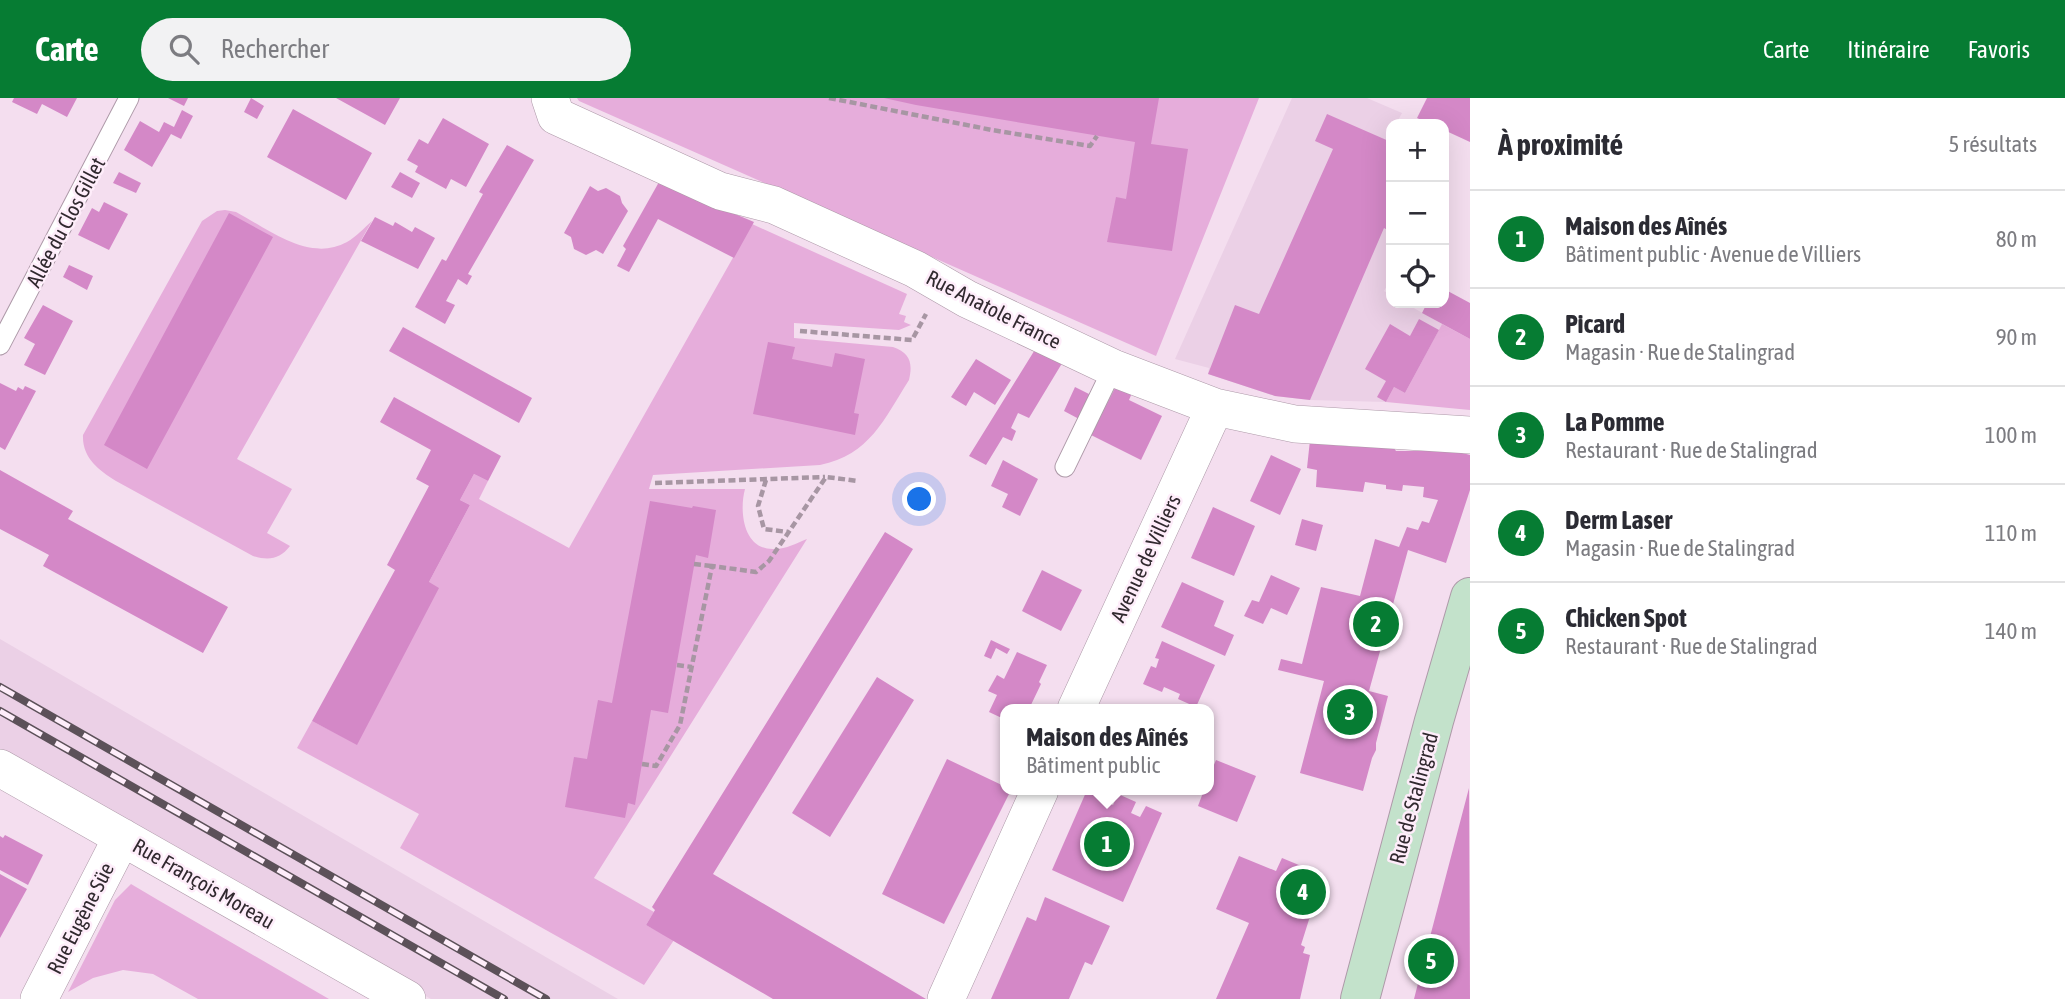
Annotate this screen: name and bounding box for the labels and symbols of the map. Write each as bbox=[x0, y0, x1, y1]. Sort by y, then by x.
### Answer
street label: Allée du Clos Gillet bbox=[21, 153, 109, 291]
street label: Rue Anatole France bbox=[923, 265, 1065, 353]
your location bbox=[902, 482, 936, 516]
street label: Avenue de Villiers bbox=[1105, 491, 1185, 625]
pin: 2 bbox=[1353, 598, 1399, 650]
pin: 3 bbox=[1327, 686, 1373, 738]
street label: Rue de Stalingrad bbox=[1384, 730, 1442, 866]
pin: 1 bbox=[1084, 818, 1130, 870]
street label: Rue François Moreau bbox=[129, 833, 279, 933]
street label: Rue Eugène Süe bbox=[42, 858, 118, 978]
pin: 4 bbox=[1280, 866, 1326, 918]
pin: 5 bbox=[1408, 935, 1454, 987]

